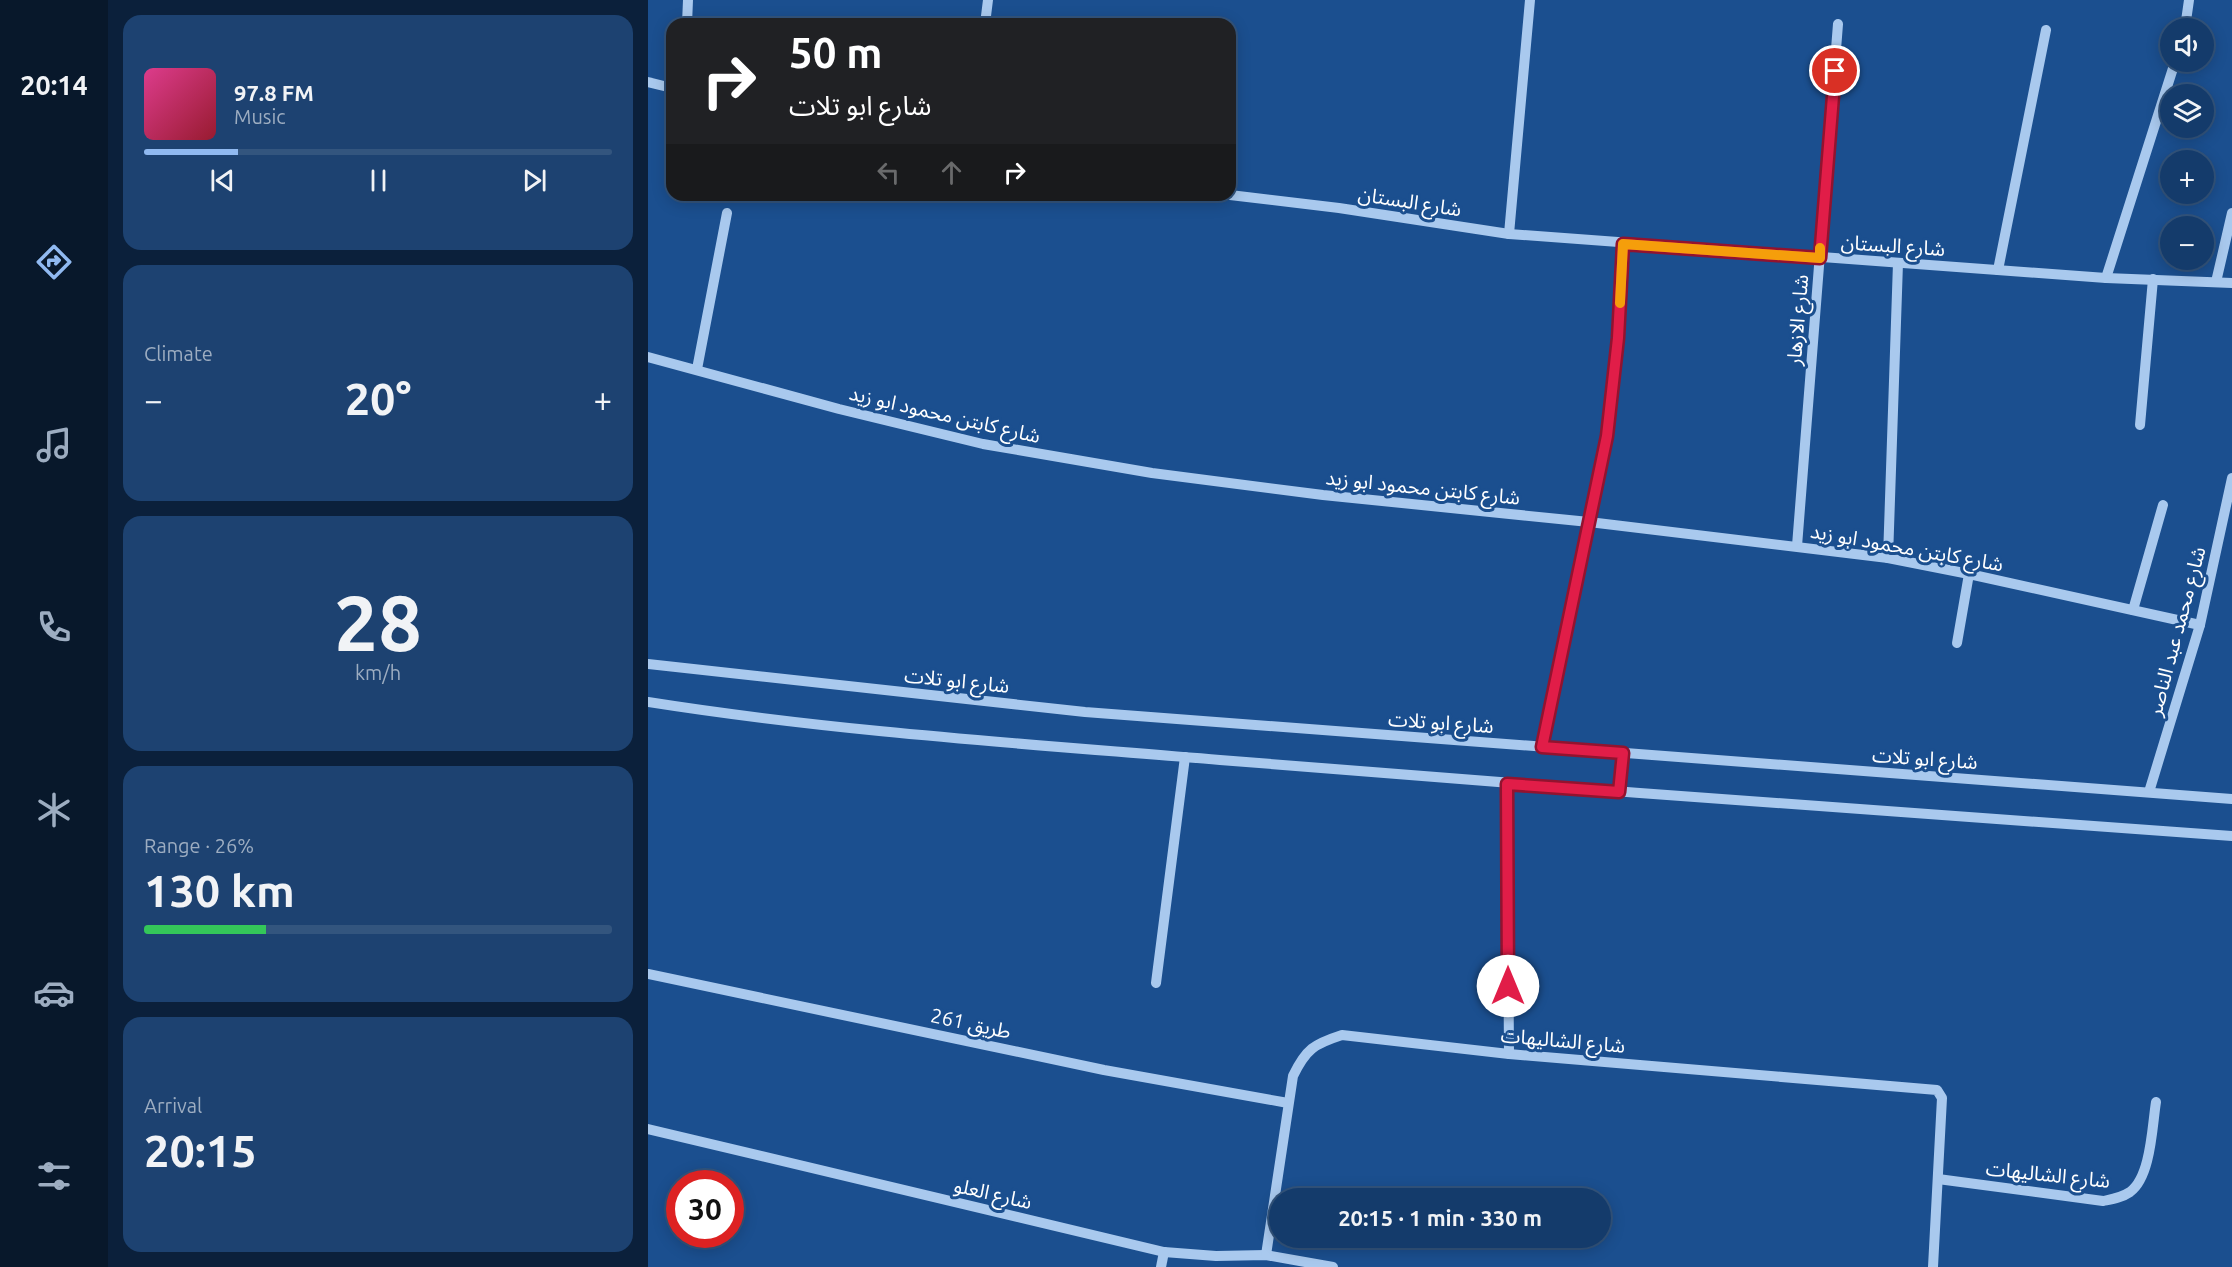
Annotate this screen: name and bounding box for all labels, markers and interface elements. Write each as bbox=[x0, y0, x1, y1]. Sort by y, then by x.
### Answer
map controls bbox=[2160, 18, 2214, 270]
button: sound bbox=[2160, 18, 2214, 72]
text: 50 m bbox=[789, 29, 883, 76]
icon: right bbox=[690, 42, 768, 120]
pin bbox=[1809, 45, 1860, 96]
icon: arrive bbox=[1818, 54, 1851, 87]
text: 20:14 bbox=[20, 70, 88, 100]
text: 97.8 FM bbox=[234, 80, 314, 105]
button: layers bbox=[2160, 84, 2214, 138]
text: شارع ابو تلات bbox=[789, 90, 931, 120]
text: Music bbox=[234, 105, 286, 128]
button: + bbox=[2160, 150, 2214, 204]
icon: left bbox=[872, 156, 905, 189]
icon: ahead bbox=[935, 156, 968, 189]
icon: right bbox=[998, 156, 1031, 189]
icon: previous bbox=[206, 164, 239, 197]
icon: pause bbox=[362, 164, 395, 197]
icon: next bbox=[518, 164, 551, 197]
street label: شارع البستان bbox=[1356, 181, 1463, 224]
button: − bbox=[2160, 216, 2214, 270]
street label: شارع البستان bbox=[1840, 230, 1946, 264]
icon: directions bbox=[33, 241, 75, 283]
street label: شارع الازهار bbox=[1781, 274, 1816, 368]
text: Climate bbox=[144, 342, 213, 365]
text: 20° bbox=[345, 373, 411, 424]
text: − bbox=[144, 381, 163, 418]
text: + bbox=[593, 381, 612, 418]
street label: شارع كابتن محمود ابو زيد bbox=[846, 381, 1043, 451]
icon: music bbox=[33, 424, 75, 466]
street label: شارع كابتن محمود ابو زيد bbox=[1324, 465, 1521, 513]
street label: شارع كابتن محمود ابو زيد bbox=[1808, 519, 2005, 579]
street label: شارع محمد عبد الناصر bbox=[2142, 544, 2214, 720]
text: 28 bbox=[334, 578, 422, 666]
icon: phone bbox=[33, 606, 75, 648]
text: km/h bbox=[355, 661, 401, 684]
street label: شارع ابو تلات bbox=[903, 663, 1011, 701]
street label: شارع ابو تلات bbox=[1387, 707, 1494, 741]
street label: شارع ابو تلات bbox=[1871, 743, 1978, 777]
icon: climate bbox=[33, 789, 75, 831]
text: Range · 26% bbox=[144, 834, 254, 857]
text: 130 km bbox=[144, 865, 295, 916]
position arrow bbox=[1476, 954, 1540, 1018]
icon: car bbox=[33, 972, 75, 1014]
street label: طريق 261 bbox=[928, 1003, 1013, 1045]
street label: شارع الشاليهات bbox=[1499, 1023, 1626, 1061]
text: Arrival bbox=[144, 1094, 202, 1117]
text: 20:15 bbox=[144, 1125, 257, 1176]
icon: filters bbox=[33, 1155, 75, 1197]
street label: شارع الشاليهات bbox=[1984, 1156, 2111, 1196]
speed limit sign: 30 bbox=[666, 1170, 744, 1248]
street label: شارع العلو bbox=[951, 1173, 1034, 1217]
text: 20:15 · 1 min · 330 m bbox=[1338, 1205, 1542, 1230]

